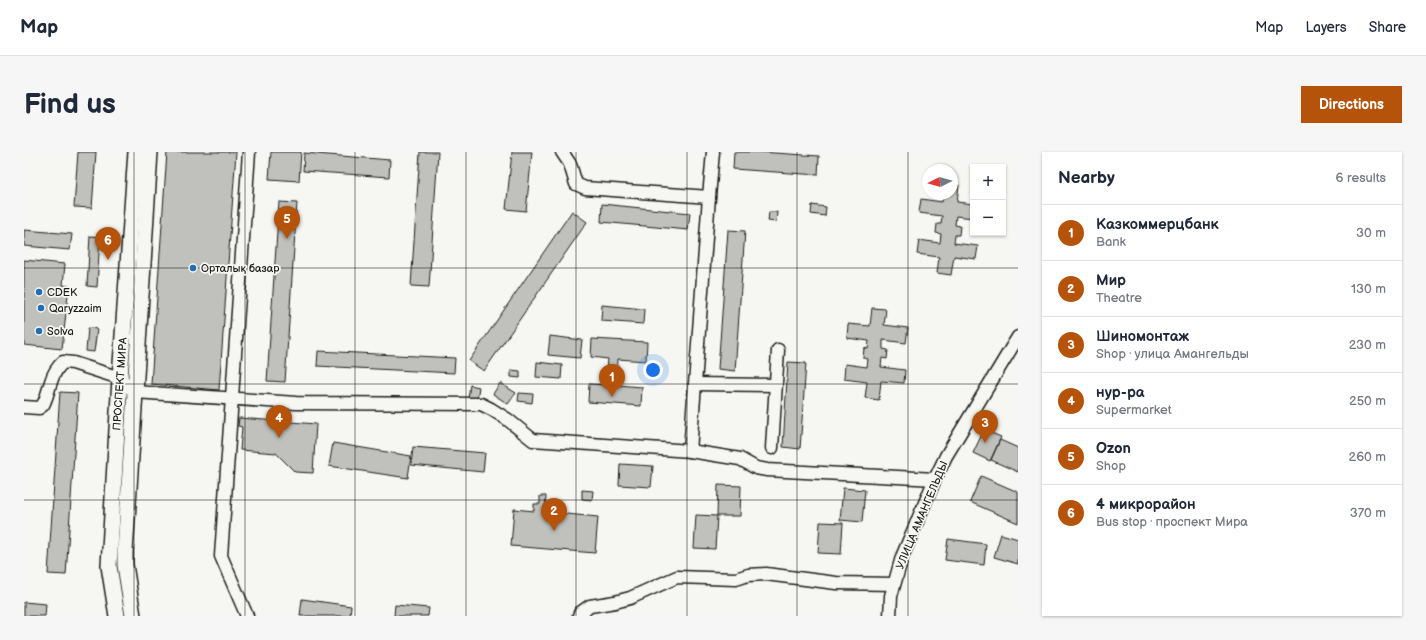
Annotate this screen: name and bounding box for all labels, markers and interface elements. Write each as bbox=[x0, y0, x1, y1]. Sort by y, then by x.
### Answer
text: Map bbox=[20, 16, 58, 39]
text: Map bbox=[1255, 19, 1283, 36]
text: Layers bbox=[1305, 19, 1347, 36]
text: Share bbox=[1369, 19, 1406, 36]
button: Directions bbox=[1301, 86, 1402, 123]
text: Find us bbox=[24, 88, 116, 121]
north arrow bbox=[922, 164, 958, 200]
map controls bbox=[970, 164, 1006, 236]
button: + bbox=[970, 164, 1006, 200]
text: Nearby bbox=[1058, 168, 1115, 188]
text: 6 results bbox=[1336, 170, 1386, 186]
button: − bbox=[970, 200, 1006, 236]
pin: 5 bbox=[274, 206, 300, 239]
text: Казкоммерцбанк bbox=[1096, 215, 1219, 234]
text: 1 bbox=[1068, 225, 1074, 241]
text: 30 m bbox=[1356, 225, 1386, 241]
pin: 6 bbox=[95, 227, 121, 260]
text: Bank bbox=[1096, 234, 1126, 250]
place label: Орталық базар bbox=[201, 262, 280, 275]
marker: Орталық базар bbox=[188, 263, 198, 273]
text: Мир bbox=[1096, 271, 1126, 290]
text: 2 bbox=[1067, 281, 1075, 297]
text: 130 m bbox=[1351, 281, 1386, 297]
place label: CDEK bbox=[47, 286, 78, 299]
marker: CDEK bbox=[34, 287, 44, 297]
text: Theatre bbox=[1096, 290, 1142, 306]
place label: Qaryzzaim bbox=[49, 302, 102, 315]
marker: Qaryzzaim bbox=[36, 303, 46, 313]
place label: Solva bbox=[47, 325, 74, 338]
marker: Solva bbox=[34, 326, 44, 336]
text: Шиномонтаж bbox=[1096, 327, 1189, 346]
street label: ПРОСПЕКТ МИРА bbox=[110, 337, 130, 431]
text: 3 bbox=[1067, 337, 1075, 353]
text: 230 m bbox=[1349, 337, 1386, 353]
text: Shop · улица Амангельды bbox=[1096, 346, 1249, 362]
your location bbox=[643, 360, 663, 380]
pin: 1 bbox=[599, 364, 625, 397]
text: нур-ра bbox=[1096, 383, 1144, 402]
text: 4 bbox=[1067, 393, 1075, 409]
text: 250 m bbox=[1349, 393, 1386, 409]
text: Supermarket bbox=[1096, 402, 1172, 418]
pin: 4 bbox=[266, 405, 292, 438]
pin: 3 bbox=[972, 410, 998, 443]
text: Ozon bbox=[1096, 439, 1131, 458]
text: 5 bbox=[1067, 449, 1075, 465]
text: 260 m bbox=[1348, 449, 1386, 465]
text: Shop bbox=[1096, 458, 1126, 474]
street label: УЛИЦА АМАНГЕЛЬДЫ bbox=[893, 459, 951, 571]
text: 4 микрорайон bbox=[1096, 495, 1196, 514]
pin: 2 bbox=[541, 498, 567, 531]
text: 6 bbox=[1067, 505, 1075, 521]
text: 370 m bbox=[1350, 505, 1386, 521]
text: Bus stop · проспект Мира bbox=[1096, 514, 1248, 530]

